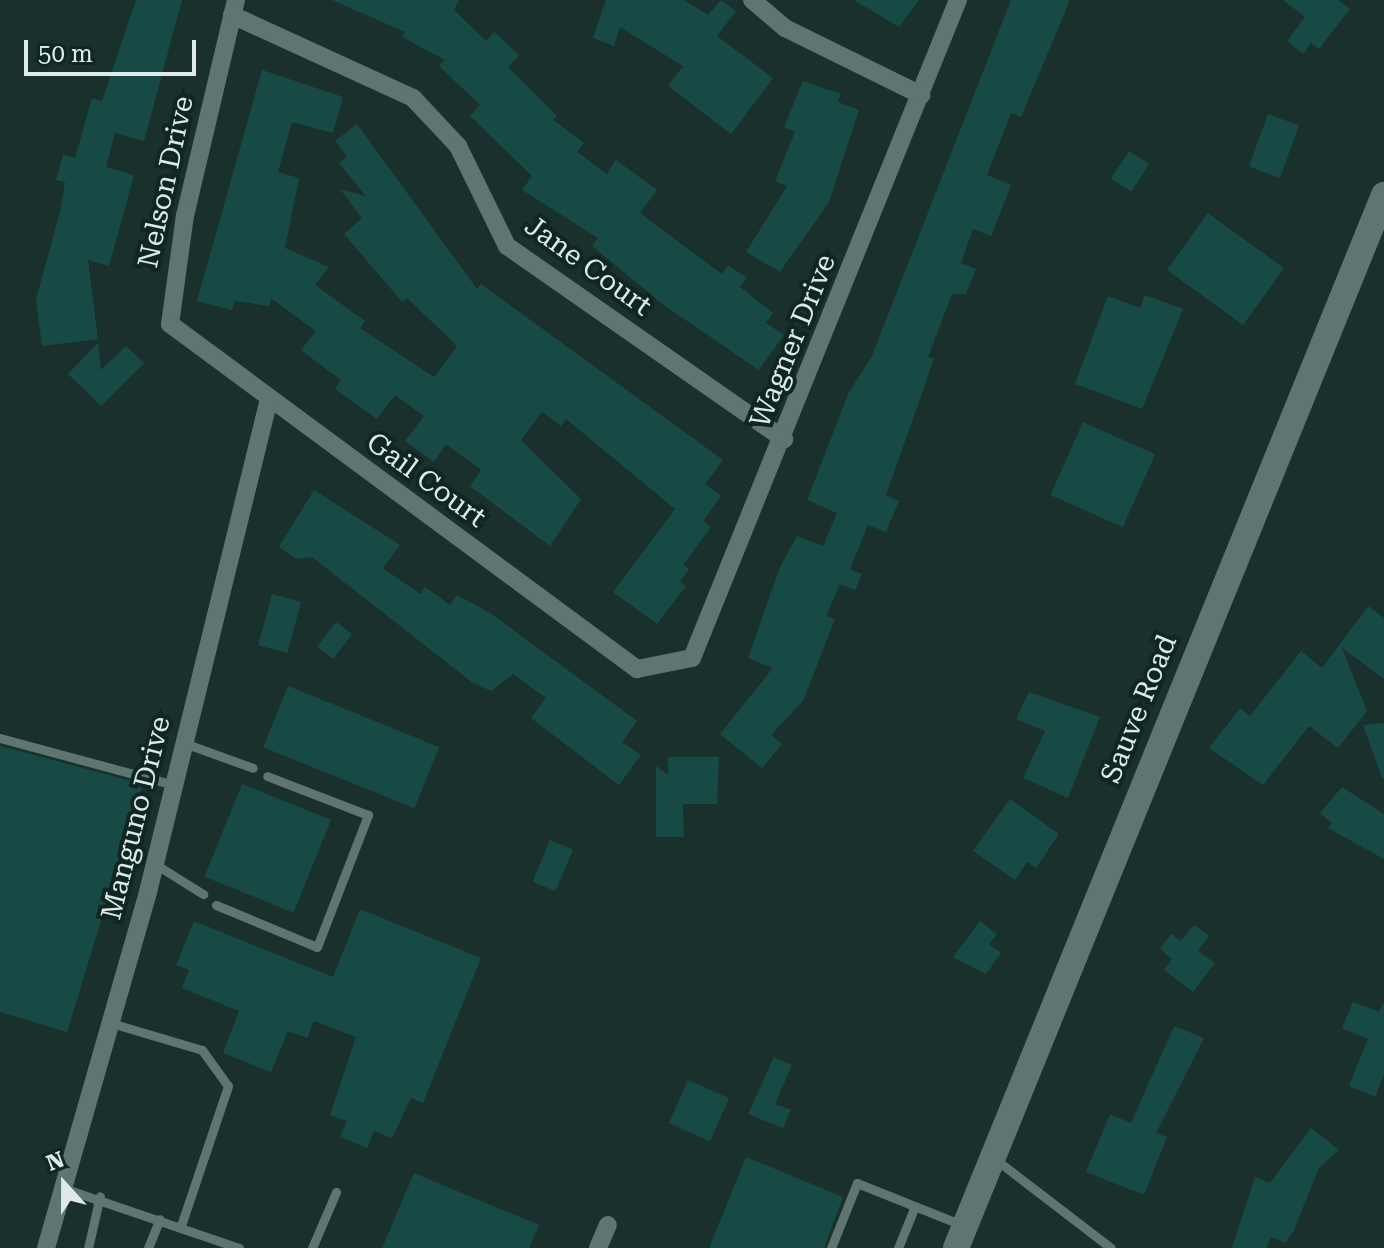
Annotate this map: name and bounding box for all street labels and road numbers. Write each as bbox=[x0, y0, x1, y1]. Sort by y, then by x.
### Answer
street label: Nelson Drive bbox=[131, 93, 201, 271]
street label: Jane Court bbox=[518, 209, 658, 323]
street label: Wagner Drive bbox=[743, 250, 843, 432]
street label: Gail Court bbox=[360, 425, 492, 535]
street label: Sauve Road bbox=[1094, 630, 1184, 788]
street label: Manguno Drive bbox=[94, 713, 178, 923]

